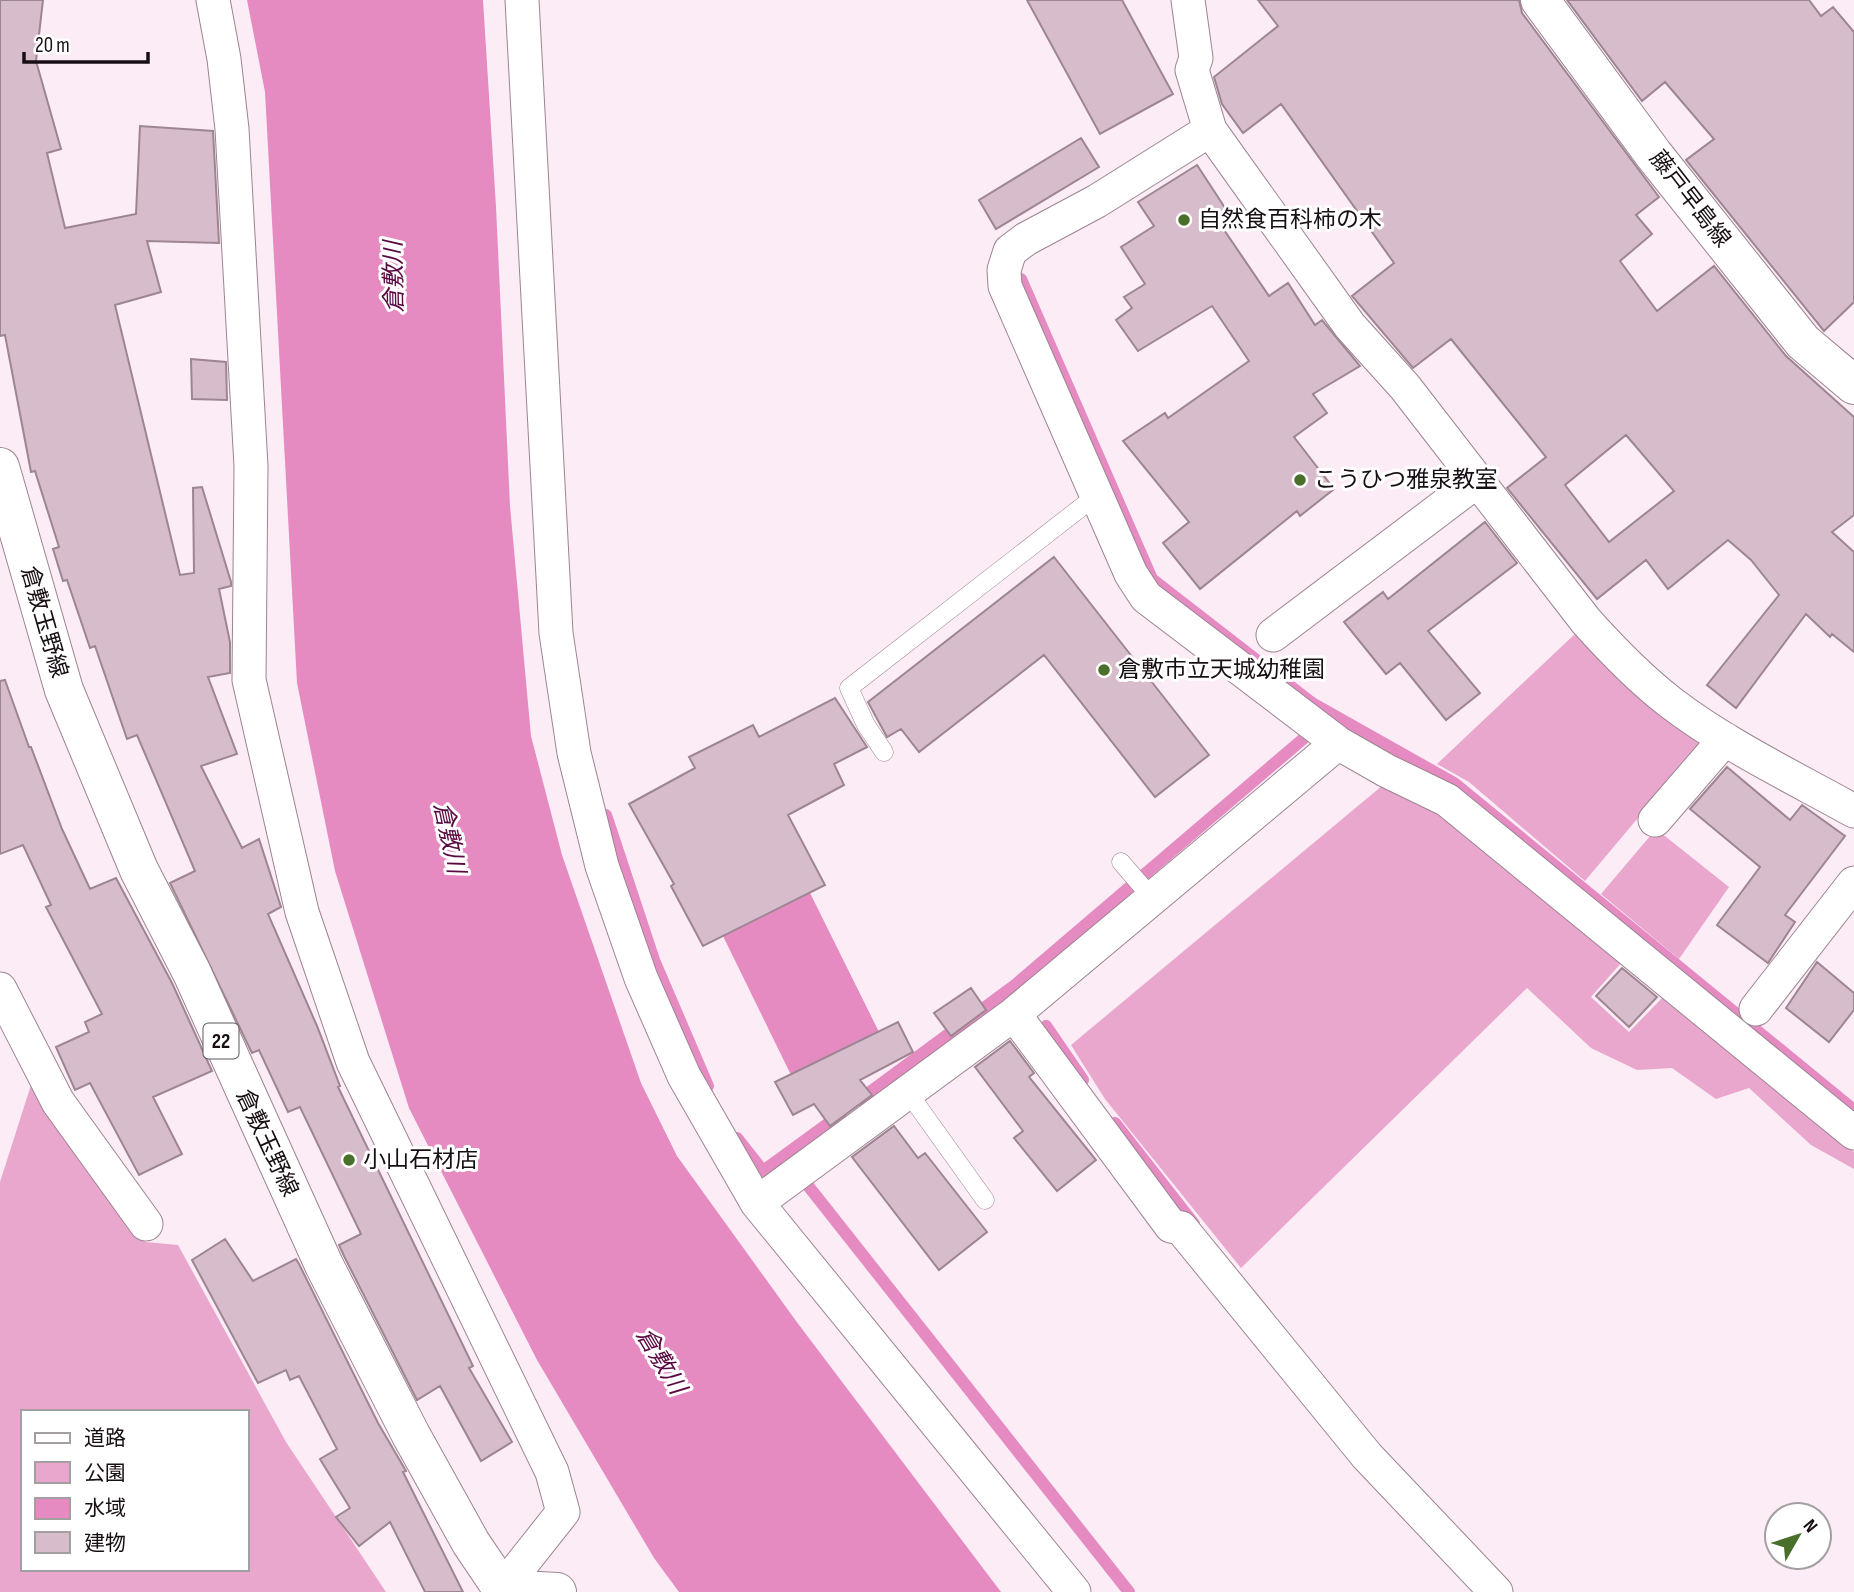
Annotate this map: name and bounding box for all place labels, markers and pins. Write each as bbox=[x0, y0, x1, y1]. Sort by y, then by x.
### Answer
place label: 自然食百科柿の木 bbox=[1198, 206, 1382, 234]
marker: 自然食百科柿の木 bbox=[1176, 212, 1192, 228]
place label: こうひつ雅泉教室 bbox=[1314, 466, 1498, 494]
marker: こうひつ雅泉教室 bbox=[1292, 472, 1308, 488]
place label: 倉敷市立天城幼稚園 bbox=[1118, 656, 1325, 684]
marker: 倉敷市立天城幼稚園 bbox=[1096, 662, 1112, 678]
place label: 小山石材店 bbox=[363, 1146, 478, 1174]
marker: 小山石材店 bbox=[341, 1152, 357, 1168]

